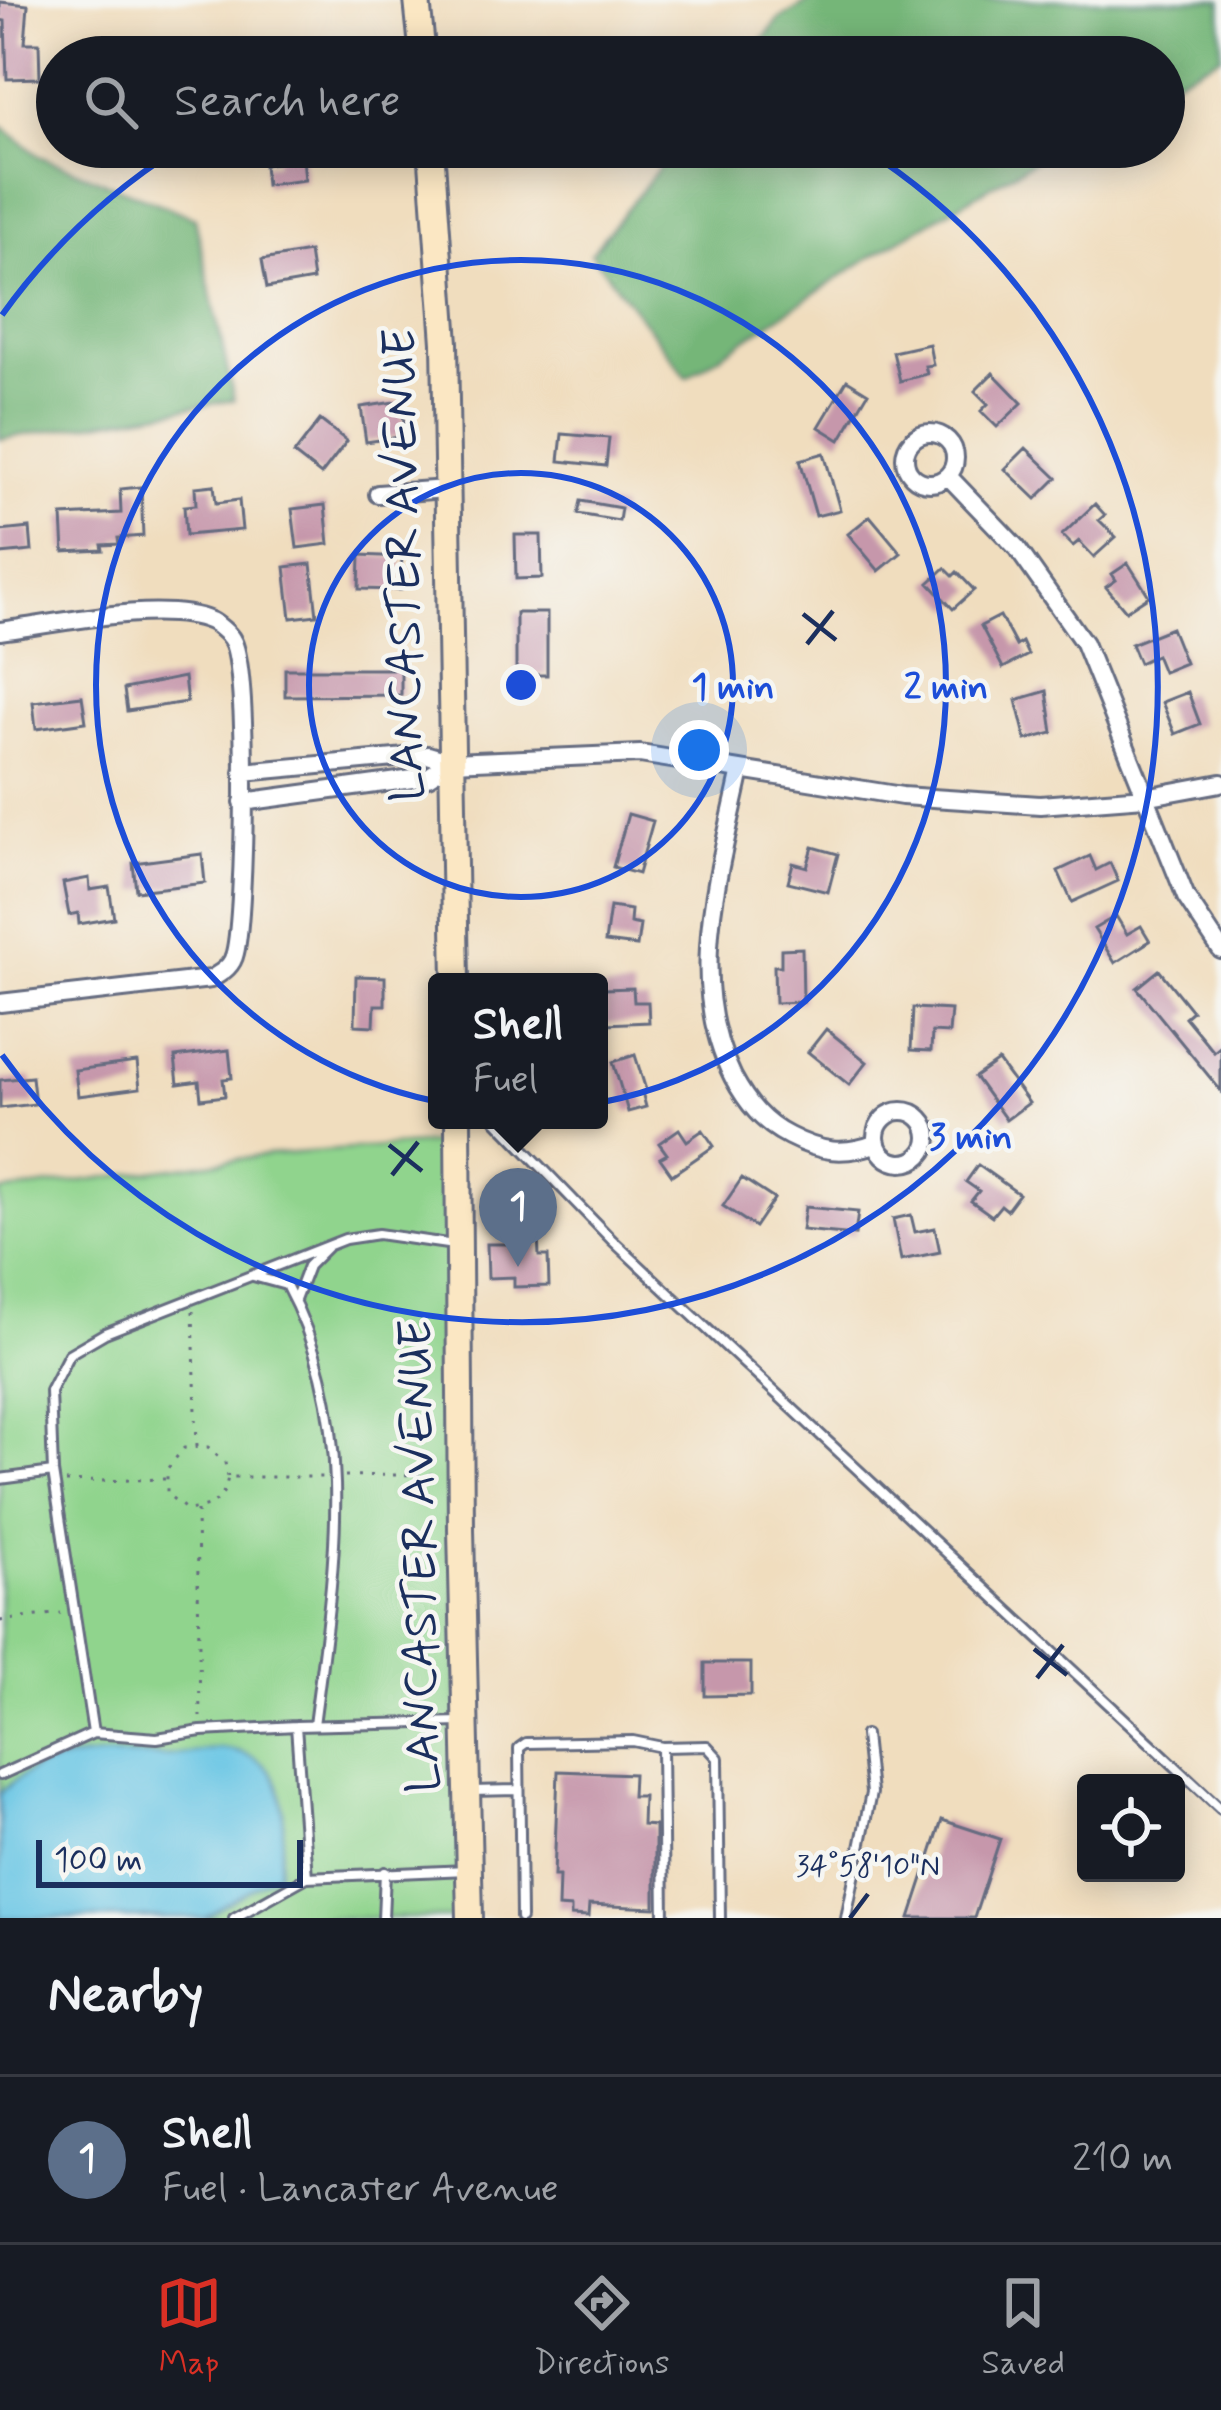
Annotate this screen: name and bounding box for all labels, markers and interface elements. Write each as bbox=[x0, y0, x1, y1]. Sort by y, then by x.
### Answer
search box bbox=[36, 36, 1185, 168]
icon: search bbox=[78, 69, 144, 135]
text: Search here bbox=[174, 73, 401, 132]
street label: LANCASTER AVENUE bbox=[369, 328, 441, 802]
centre of rings bbox=[500, 664, 542, 706]
text: 1 min bbox=[692, 665, 774, 712]
text: 2 min bbox=[904, 665, 988, 712]
your location bbox=[669, 720, 729, 780]
popup bbox=[428, 973, 608, 1129]
text: Shell bbox=[473, 996, 563, 1055]
text: Fuel bbox=[473, 1055, 538, 1106]
text: 3 min bbox=[929, 1115, 1013, 1162]
pin: 1 bbox=[479, 1168, 557, 1267]
street label: LANCASTER AVENUE bbox=[385, 1319, 457, 1793]
map controls bbox=[1077, 1774, 1185, 1882]
button: locate bbox=[1077, 1774, 1185, 1882]
scale bar bbox=[36, 1834, 303, 1887]
text: 100 m bbox=[54, 1839, 143, 1883]
text: 34°58'10"N bbox=[796, 1847, 940, 1886]
text: Nearby bbox=[48, 1963, 203, 2029]
text: Shell bbox=[162, 2105, 253, 2164]
text: 1 bbox=[78, 2134, 96, 2185]
text: 210 m bbox=[1072, 2134, 1173, 2185]
text: Fuel · Lancaster Avenue bbox=[162, 2164, 559, 2215]
tab: Map bbox=[156, 2270, 222, 2386]
tab: Directions bbox=[534, 2270, 670, 2386]
tab: Saved bbox=[982, 2270, 1065, 2386]

